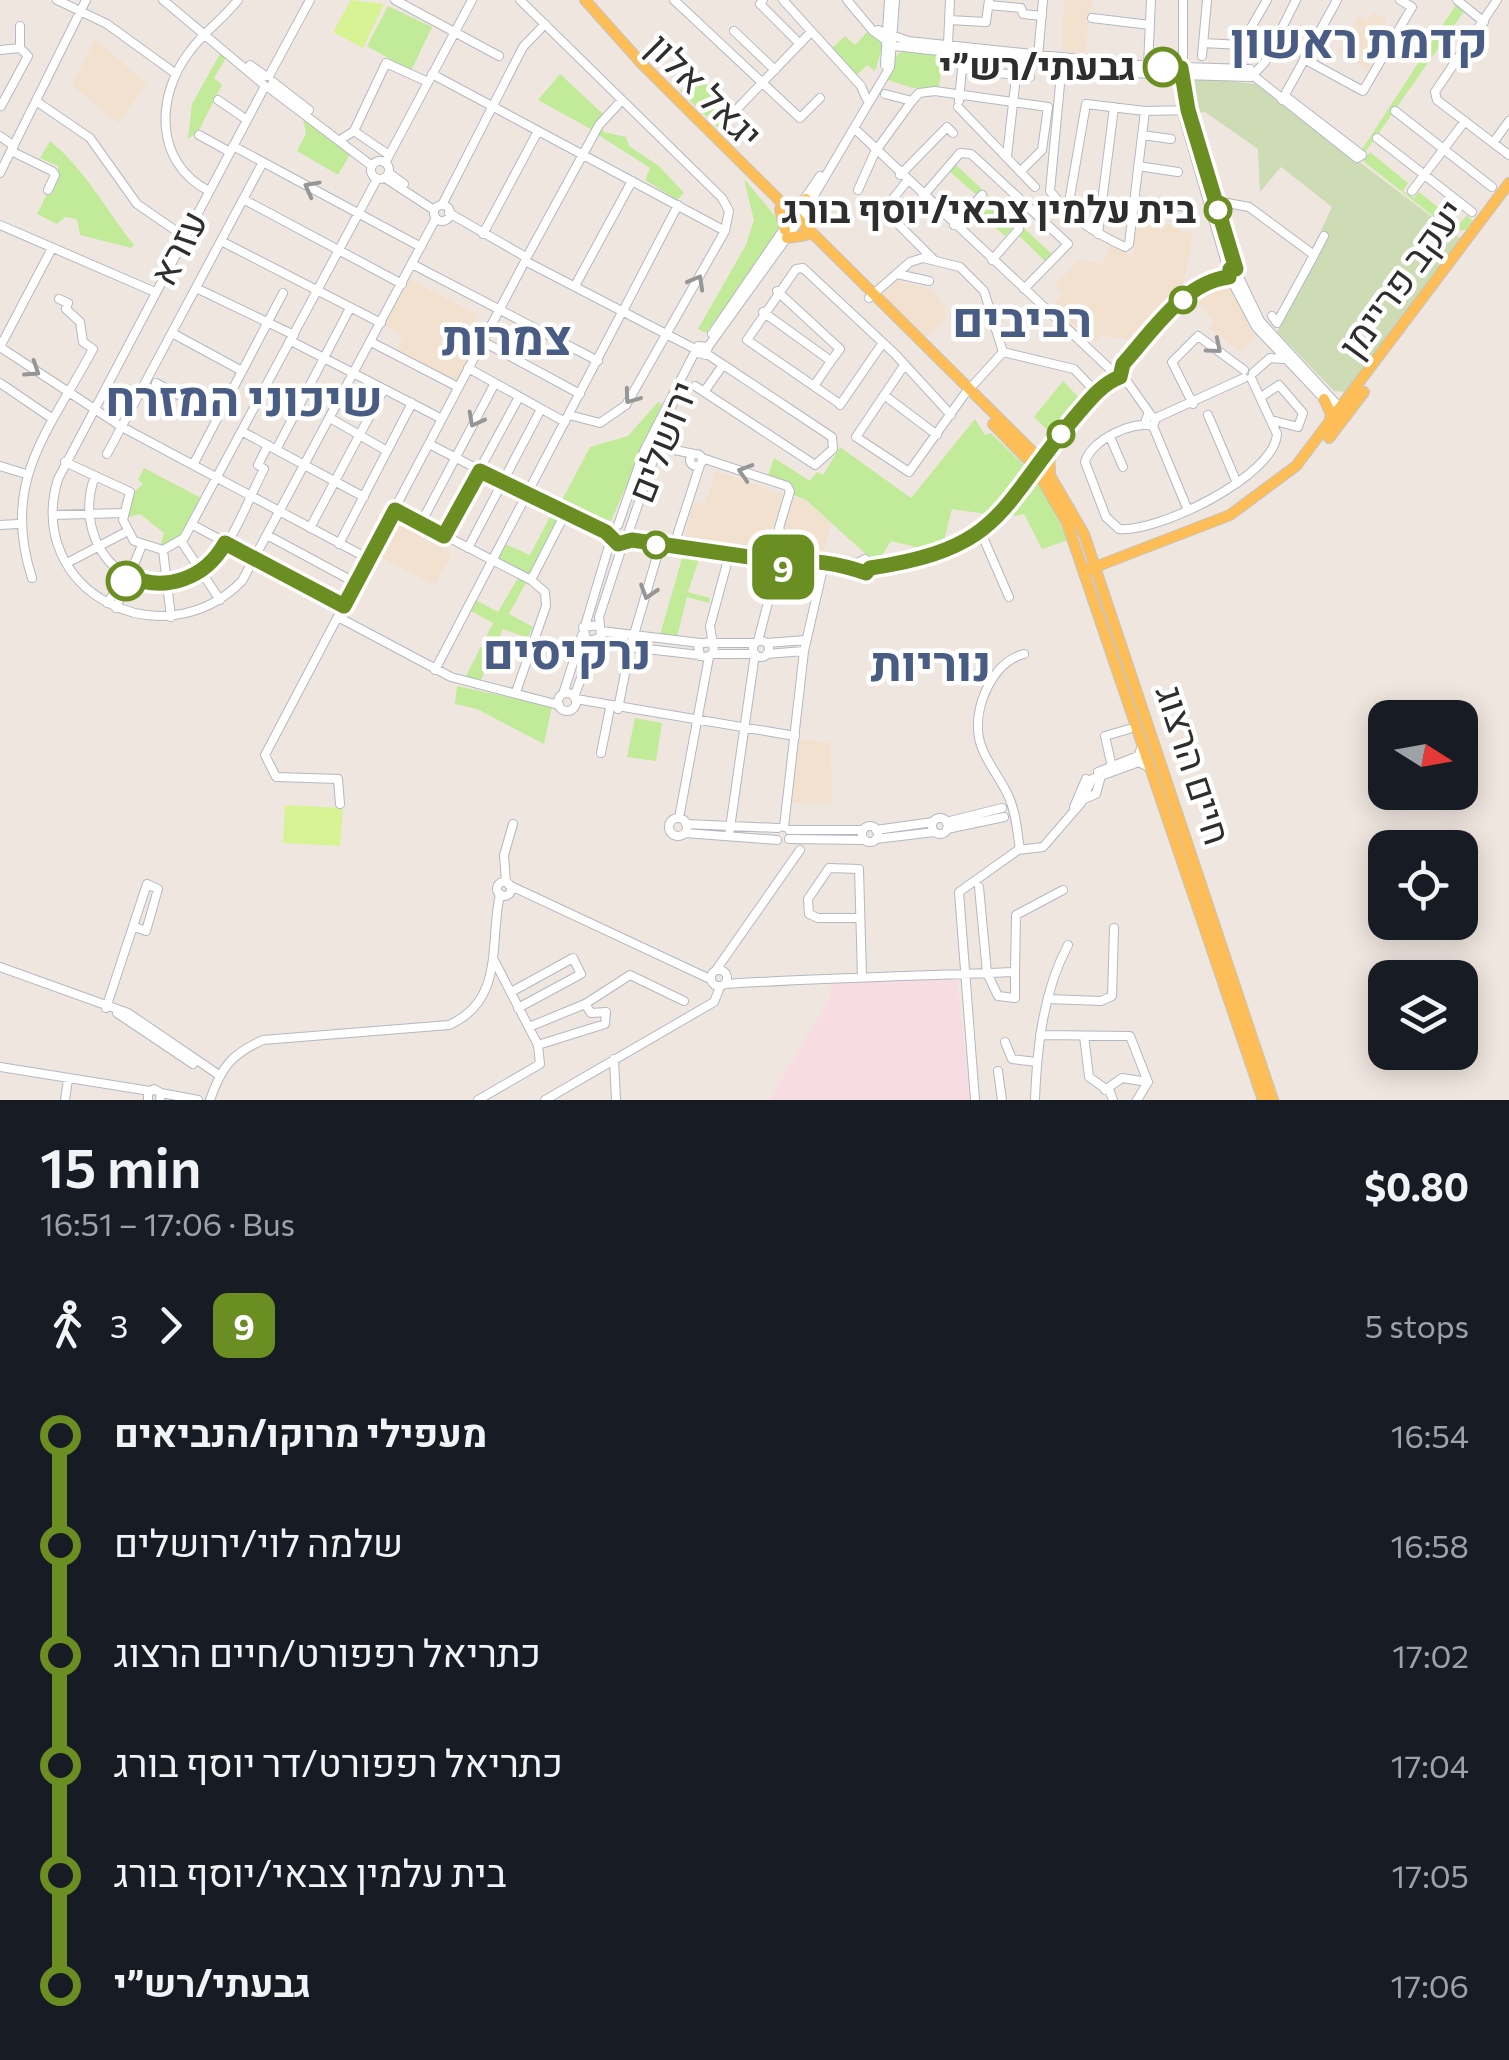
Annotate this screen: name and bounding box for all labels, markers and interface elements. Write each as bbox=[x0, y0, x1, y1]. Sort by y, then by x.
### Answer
district label: קדמת ראשון bbox=[1230, 9, 1488, 68]
street label: יגאל אלון bbox=[638, 22, 773, 157]
place label: גבעתי/רש״י bbox=[939, 41, 1136, 88]
marker: גבעתי/רש״י bbox=[1144, 48, 1182, 86]
one-way arrow bbox=[304, 181, 322, 200]
place label: בית עלמין צבאי/יוסף בורג bbox=[782, 184, 1196, 231]
street label: יעקב פריימן bbox=[1327, 189, 1473, 366]
marker: בית עלמין צבאי/יוסף בורג bbox=[1205, 197, 1231, 223]
street label: עזרא bbox=[138, 201, 216, 292]
one-way arrow bbox=[684, 274, 704, 292]
unlabelled marker bbox=[1170, 287, 1196, 313]
district label: רביבים bbox=[952, 288, 1092, 347]
district label: צמרות bbox=[442, 306, 572, 365]
one-way arrow bbox=[1203, 336, 1222, 354]
one-way arrow bbox=[22, 358, 40, 377]
district label: שיכוני המזרח bbox=[105, 367, 383, 426]
street label: ירושלים bbox=[615, 374, 706, 509]
one-way arrow bbox=[626, 386, 643, 404]
one-way arrow bbox=[468, 410, 487, 428]
unlabelled marker bbox=[1048, 421, 1074, 447]
one-way arrow bbox=[737, 463, 754, 484]
unlabelled marker bbox=[643, 532, 669, 558]
line badge: 9 bbox=[750, 534, 816, 600]
text: 9 bbox=[772, 546, 794, 589]
unlabelled marker bbox=[107, 562, 145, 600]
one-way arrow bbox=[639, 583, 660, 600]
district label: נרקיסים bbox=[482, 620, 652, 679]
district label: נוריות bbox=[871, 632, 991, 691]
street label: חיים הרצוג bbox=[1148, 678, 1243, 850]
north arrow bbox=[1368, 700, 1478, 810]
map controls bbox=[1368, 700, 1478, 1070]
button: locate bbox=[1368, 830, 1478, 940]
button: layers bbox=[1368, 960, 1478, 1070]
text: 15 min bbox=[40, 1132, 201, 1199]
text: $0.80 bbox=[1364, 1162, 1469, 1209]
text: 16:51 – 17:06 · Bus bbox=[40, 1203, 295, 1243]
icon: walk bbox=[40, 1298, 95, 1353]
icon: forward bbox=[143, 1298, 198, 1353]
text: 9 bbox=[233, 1304, 255, 1347]
text: 3 bbox=[110, 1305, 128, 1345]
text: 5 stops bbox=[1365, 1305, 1469, 1345]
text: מעפילי מרוקו/הנביאים bbox=[114, 1408, 487, 1455]
text: 16:54 bbox=[1391, 1415, 1469, 1455]
text: שלמה לוי/ירושלים bbox=[114, 1518, 403, 1565]
text: 16:58 bbox=[1391, 1525, 1469, 1565]
text: כתריאל רפפורט/חיים הרצוג bbox=[114, 1628, 541, 1675]
text: 17:02 bbox=[1392, 1635, 1469, 1675]
text: כתריאל רפפורט/דר יוסף בורג bbox=[114, 1738, 563, 1785]
text: 17:04 bbox=[1391, 1745, 1469, 1785]
text: בית עלמין צבאי/יוסף בורג bbox=[114, 1848, 507, 1895]
text: 17:05 bbox=[1392, 1855, 1469, 1895]
text: גבעתי/רש״י bbox=[114, 1958, 311, 2005]
text: 17:06 bbox=[1391, 1965, 1469, 2005]

